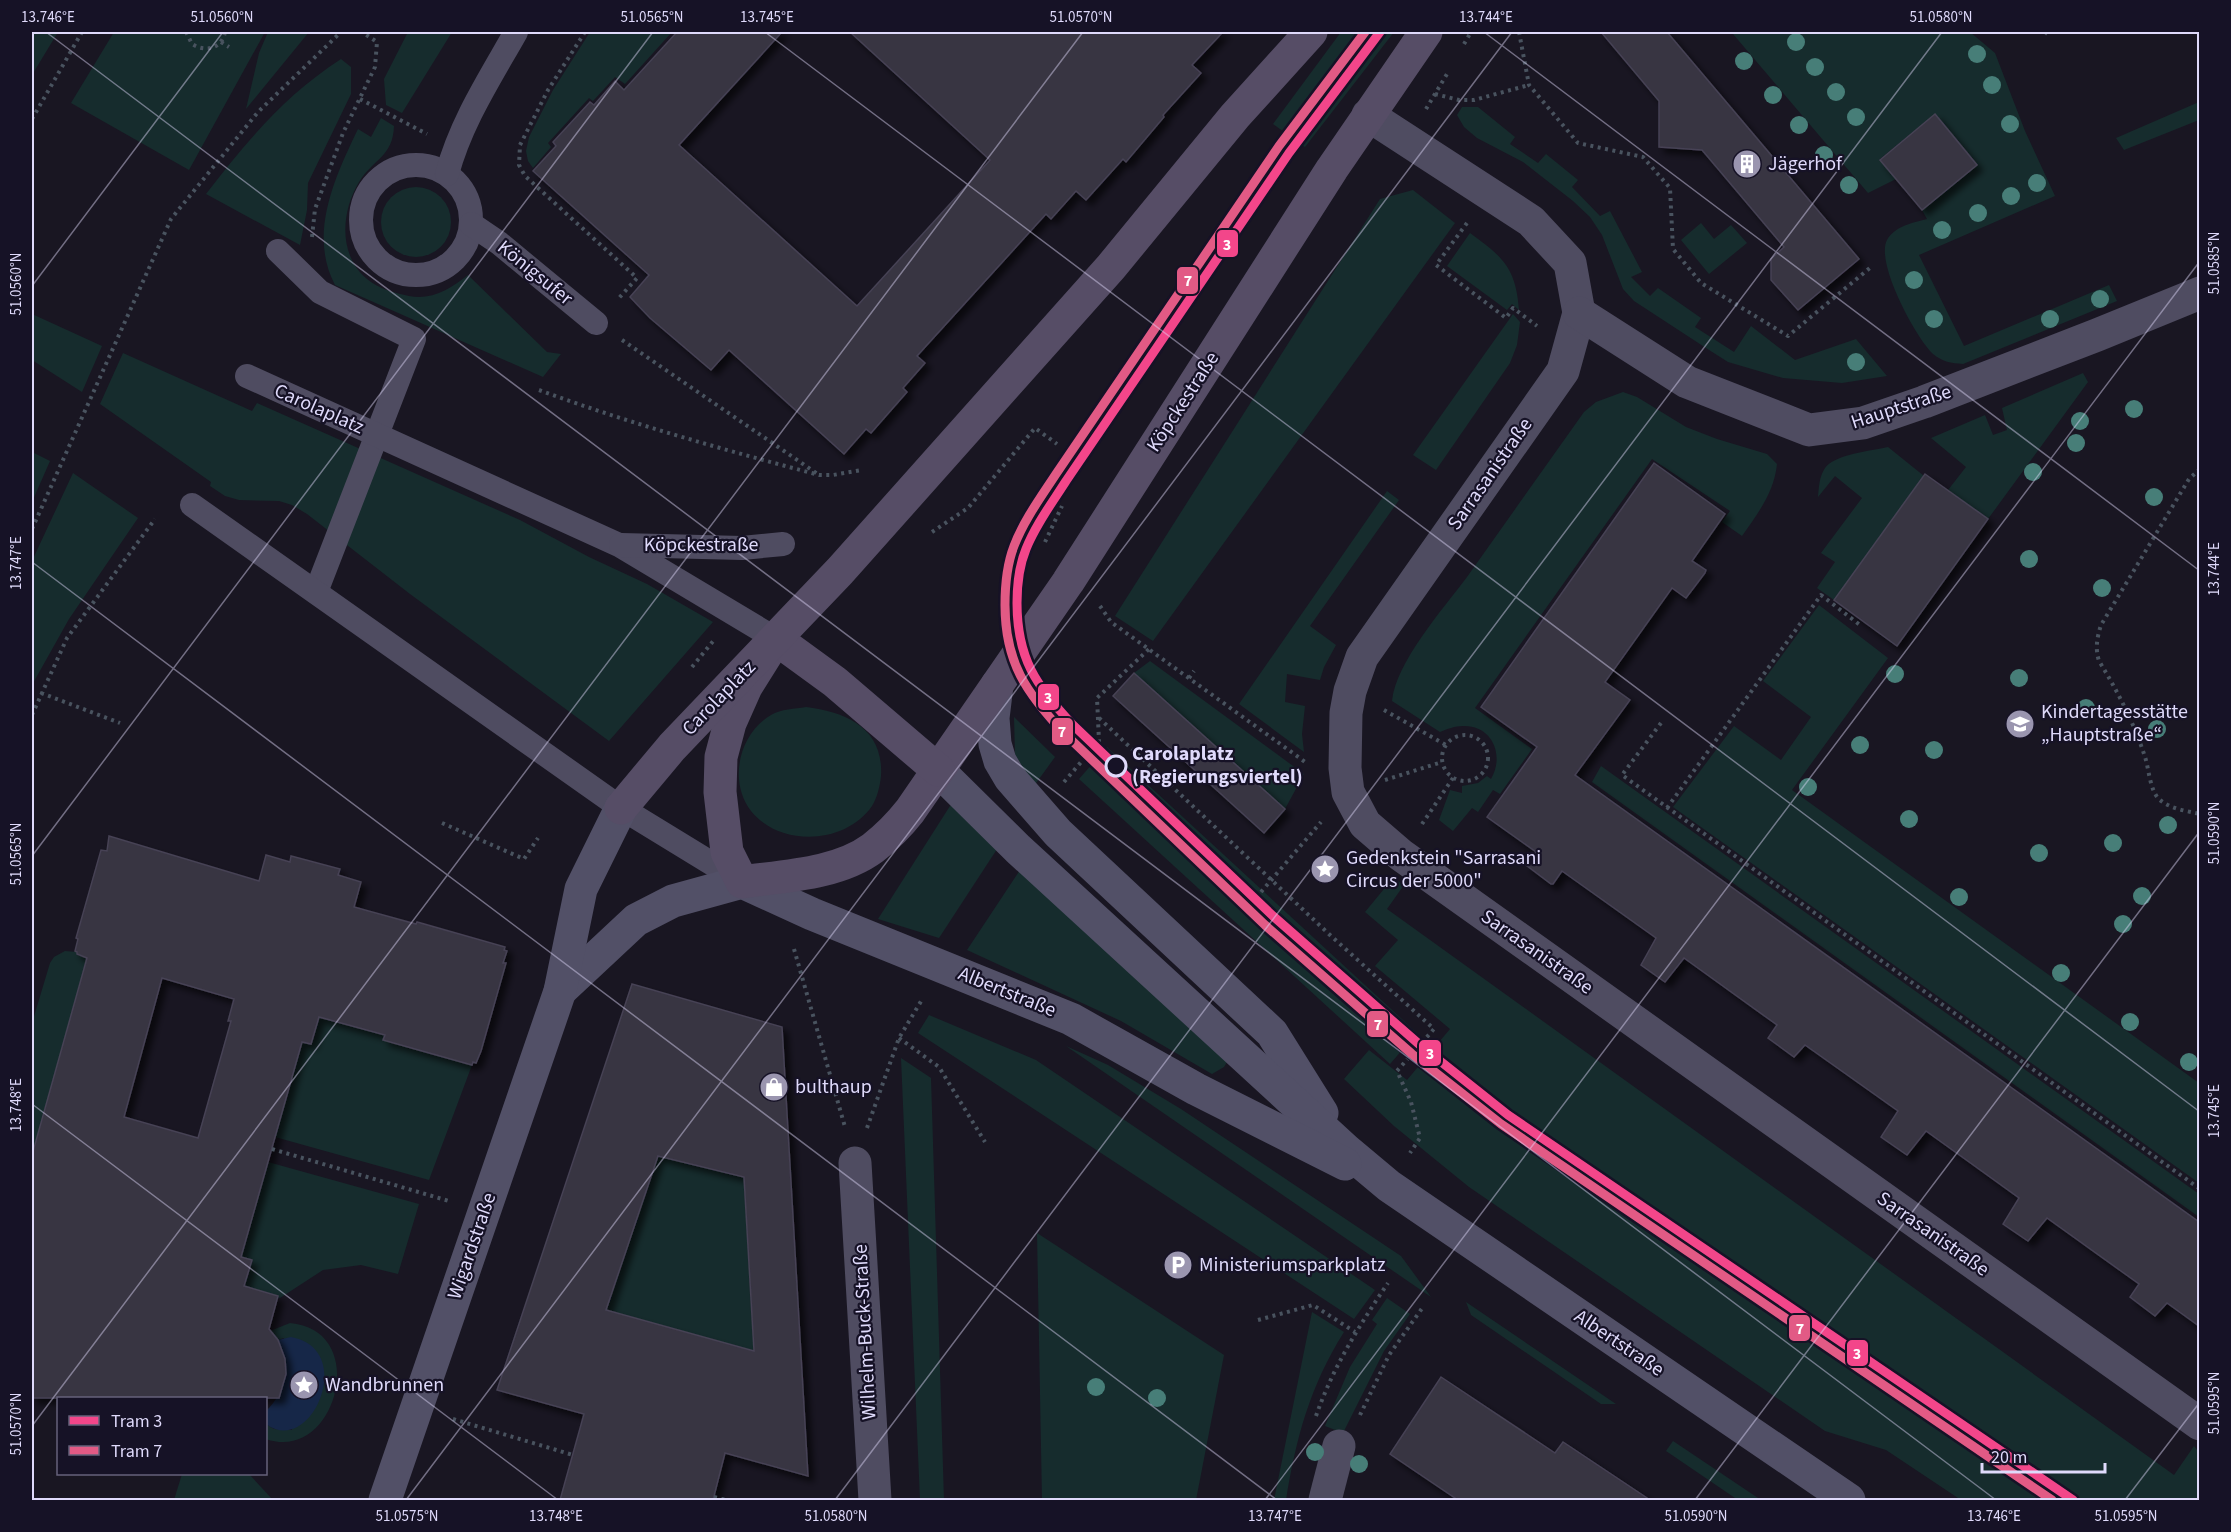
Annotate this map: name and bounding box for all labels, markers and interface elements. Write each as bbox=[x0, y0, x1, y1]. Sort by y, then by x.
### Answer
text: 13.746°E bbox=[21, 7, 75, 28]
text: 51.0560°N bbox=[190, 7, 254, 28]
text: 51.0565°N bbox=[620, 7, 684, 28]
text: 13.745°E bbox=[740, 7, 794, 28]
text: 51.0570°N bbox=[1049, 7, 1113, 28]
text: 13.744°E bbox=[1459, 7, 1513, 28]
text: 51.0580°N bbox=[1909, 7, 1973, 28]
building icon: Jägerhof bbox=[1731, 148, 1763, 180]
place label: Jägerhof bbox=[1768, 150, 1843, 178]
line badge: 3 bbox=[1216, 229, 1239, 258]
text: 51.0585°N bbox=[2204, 231, 2225, 295]
street label: Königsufer bbox=[491, 234, 579, 312]
text: 3 bbox=[1223, 234, 1231, 256]
text: 51.0560°N bbox=[6, 252, 27, 316]
line badge: 7 bbox=[1176, 266, 1199, 295]
text: 7 bbox=[1184, 270, 1192, 292]
street label: Köpckestraße bbox=[1140, 346, 1226, 458]
street label: Carolaplatz bbox=[270, 377, 368, 441]
street label: Hauptstraße bbox=[1847, 378, 1955, 436]
street label: Sarrasanistraße bbox=[1441, 412, 1539, 536]
street label: Köpckestraße bbox=[644, 531, 758, 559]
text: 13.747°E bbox=[6, 536, 27, 590]
text: 13.744°E bbox=[2204, 542, 2225, 596]
street label: Carolaplatz bbox=[676, 654, 762, 742]
line badge: 3 bbox=[1037, 683, 1060, 711]
text: 3 bbox=[1044, 687, 1052, 709]
place label: Kindertagesstätte „Hauptstraße“ bbox=[2041, 698, 2188, 749]
school or university icon: Kindertagesstätte „Hauptstraße“ bbox=[2004, 708, 2036, 740]
line badge: 7 bbox=[1051, 717, 1074, 746]
text: 7 bbox=[1058, 721, 1066, 743]
place label: Carolaplatz (Regierungsviertel) bbox=[1132, 740, 1303, 791]
marker: Carolaplatz (Regierungsviertel) bbox=[1105, 755, 1127, 777]
text: 51.0590°N bbox=[2204, 801, 2225, 865]
text: 51.0565°N bbox=[6, 822, 27, 886]
place label: Gedenkstein "Sarrasani Circus der 5000" bbox=[1346, 844, 1541, 895]
place icon: Gedenkstein "Sarrasani Circus der 5000" bbox=[1309, 853, 1341, 885]
street label: Sarrasanistraße bbox=[1475, 903, 1599, 1001]
street label: Albertstraße bbox=[954, 960, 1060, 1024]
line badge: 7 bbox=[1366, 1010, 1389, 1038]
text: 7 bbox=[1374, 1014, 1382, 1036]
line badge: 3 bbox=[1418, 1039, 1442, 1067]
text: 3 bbox=[1426, 1043, 1434, 1065]
shop icon: bulthaup bbox=[758, 1071, 790, 1103]
place label: bulthaup bbox=[795, 1073, 872, 1101]
text: 13.748°E bbox=[6, 1078, 27, 1132]
text: 13.745°E bbox=[2204, 1084, 2225, 1138]
street label: Sarrasanistraße bbox=[1871, 1185, 1995, 1283]
street label: Wigardstraße bbox=[441, 1189, 503, 1303]
street label: Wilhelm-Buck-Straße bbox=[846, 1243, 884, 1421]
parking icon: Ministeriumsparkplatz bbox=[1162, 1249, 1194, 1281]
place label: Ministeriumsparkplatz bbox=[1199, 1251, 1385, 1279]
street label: Albertstraße bbox=[1568, 1303, 1670, 1383]
line badge: 7 bbox=[1788, 1314, 1811, 1342]
text: 7 bbox=[1796, 1318, 1804, 1340]
line badge: 3 bbox=[1846, 1339, 1869, 1367]
text: 3 bbox=[1853, 1343, 1861, 1365]
place icon: Wandbrunnen bbox=[288, 1369, 320, 1401]
place label: Wandbrunnen bbox=[325, 1371, 444, 1399]
text: 51.0595°N bbox=[2204, 1371, 2225, 1435]
text: 51.0570°N bbox=[6, 1392, 27, 1456]
legend bbox=[57, 1397, 267, 1475]
text: Tram 3 bbox=[111, 1409, 162, 1434]
scale bar bbox=[1982, 1436, 2105, 1474]
text: Tram 7 bbox=[111, 1439, 162, 1464]
text: 20 m bbox=[1991, 1445, 2027, 1470]
text: 51.0575°N bbox=[375, 1506, 439, 1527]
text: 13.748°E bbox=[529, 1506, 583, 1527]
text: 51.0580°N bbox=[804, 1506, 868, 1527]
text: 13.747°E bbox=[1248, 1506, 1302, 1527]
text: 51.0590°N bbox=[1664, 1506, 1728, 1527]
text: 13.746°E bbox=[1967, 1506, 2021, 1527]
text: 51.0595°N bbox=[2094, 1506, 2158, 1527]

